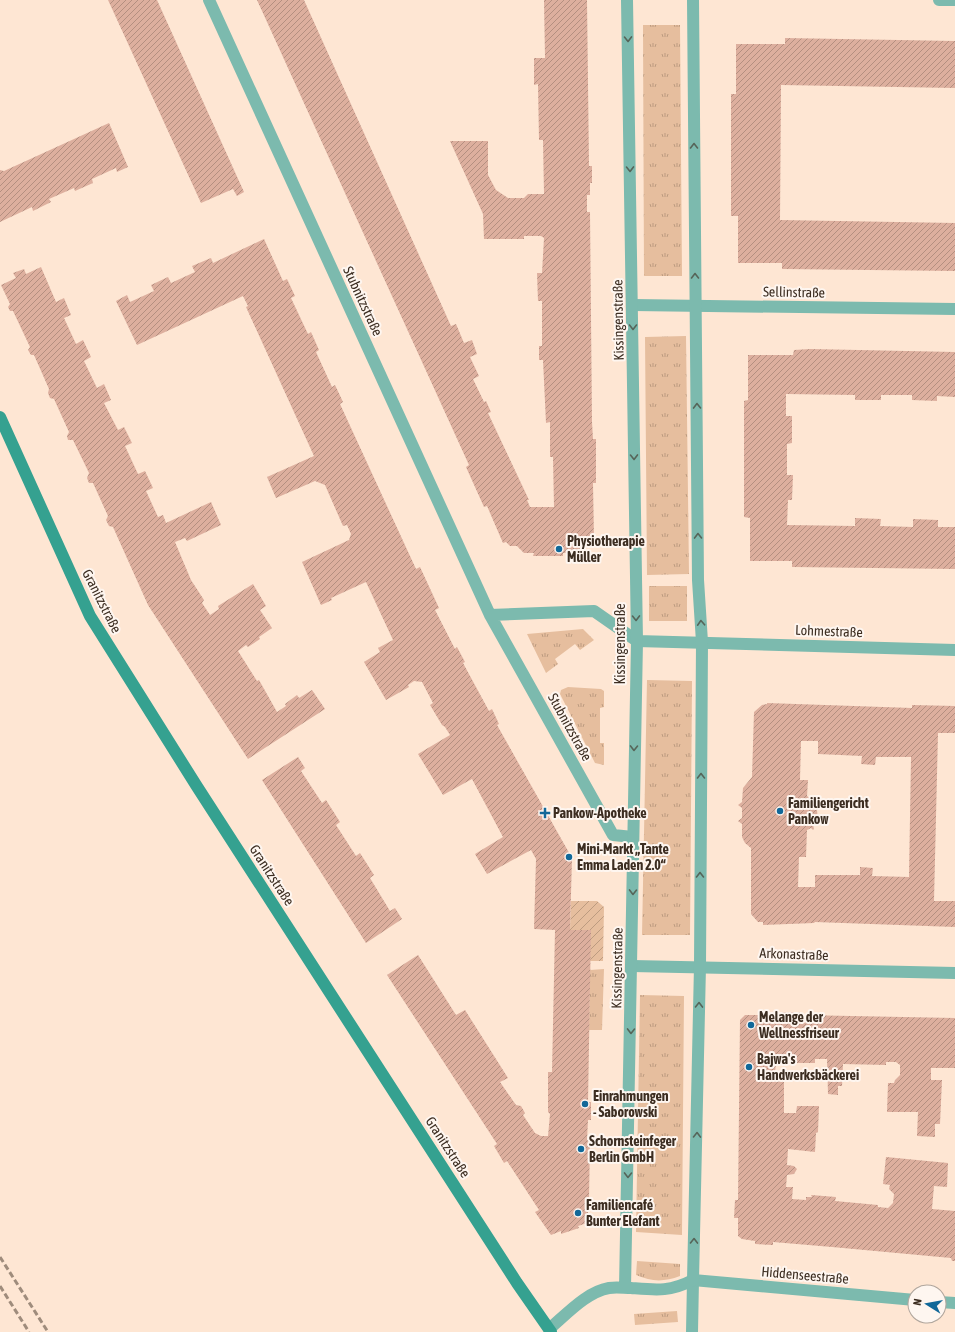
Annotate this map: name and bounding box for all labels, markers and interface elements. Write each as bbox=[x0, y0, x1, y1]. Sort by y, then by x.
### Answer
one-way arrow bbox=[624, 36, 632, 42]
one-way arrow bbox=[690, 143, 698, 149]
one-way arrow bbox=[626, 166, 634, 172]
street label: Stubnitzstraße bbox=[340, 264, 386, 338]
one-way arrow bbox=[691, 273, 699, 279]
street label: Kissingenstraße bbox=[609, 279, 627, 361]
street label: Sellinstraße bbox=[763, 283, 825, 301]
one-way arrow bbox=[629, 324, 637, 330]
one-way arrow bbox=[693, 403, 701, 409]
one-way arrow bbox=[630, 454, 638, 460]
place label: Physiotherapie Müller bbox=[567, 533, 645, 565]
one-way arrow bbox=[694, 533, 702, 539]
marker: Physiotherapie Müller bbox=[554, 544, 564, 554]
street label: Granitzstraße bbox=[79, 567, 125, 635]
street label: Kissingenstraße bbox=[612, 603, 628, 685]
one-way arrow bbox=[632, 615, 640, 621]
one-way arrow bbox=[696, 620, 705, 626]
street label: Lohmestraße bbox=[795, 622, 863, 640]
street label: Stubnitzstraße bbox=[545, 690, 595, 764]
one-way arrow bbox=[630, 745, 638, 751]
one-way arrow bbox=[697, 773, 705, 779]
place label: Familiengericht Pankow bbox=[788, 795, 869, 827]
place label: Pankow-Apotheke bbox=[553, 805, 647, 821]
marker: Familiengericht Pankow bbox=[775, 806, 785, 816]
marker: Pankow-Apotheke bbox=[540, 808, 550, 818]
place label: Mini-Markt „Tante Emma Laden 2.0“ bbox=[577, 841, 669, 873]
street label: Granitzstraße bbox=[246, 842, 298, 908]
marker: Mini-Markt „Tante Emma Laden 2.0“ bbox=[564, 852, 574, 862]
one-way arrow bbox=[696, 872, 704, 878]
one-way arrow bbox=[629, 889, 637, 895]
street label: Kissingenstraße bbox=[608, 927, 626, 1009]
street label: Arkonastraße bbox=[759, 945, 829, 963]
one-way arrow bbox=[695, 1002, 703, 1008]
place label: Melange der Wellnessfriseur bbox=[758, 1009, 840, 1041]
marker: Melange der Wellnessfriseur bbox=[746, 1020, 756, 1030]
one-way arrow bbox=[626, 1028, 635, 1034]
place label: Bajwa's Handwerksbäckerei bbox=[757, 1051, 859, 1083]
marker: Bajwa's Handwerksbäckerei bbox=[744, 1062, 754, 1072]
place label: Einrahmungen - Saborowski bbox=[593, 1088, 669, 1120]
marker: Einrahmungen - Saborowski bbox=[580, 1099, 590, 1109]
street label: Granitzstraße bbox=[422, 1114, 474, 1180]
one-way arrow bbox=[692, 1132, 701, 1138]
place label: Schornsteinfeger Berlin GmbH bbox=[589, 1133, 677, 1165]
marker: Schornsteinfeger Berlin GmbH bbox=[576, 1144, 586, 1154]
one-way arrow bbox=[624, 1172, 632, 1178]
place label: Familiencafé Bunter Elefant bbox=[586, 1197, 660, 1229]
marker: Familiencafé Bunter Elefant bbox=[573, 1208, 583, 1218]
one-way arrow bbox=[690, 1238, 698, 1244]
street label: Hiddenseestraße bbox=[761, 1263, 849, 1287]
north arrow bbox=[907, 1284, 947, 1324]
text: N bbox=[911, 1298, 924, 1306]

